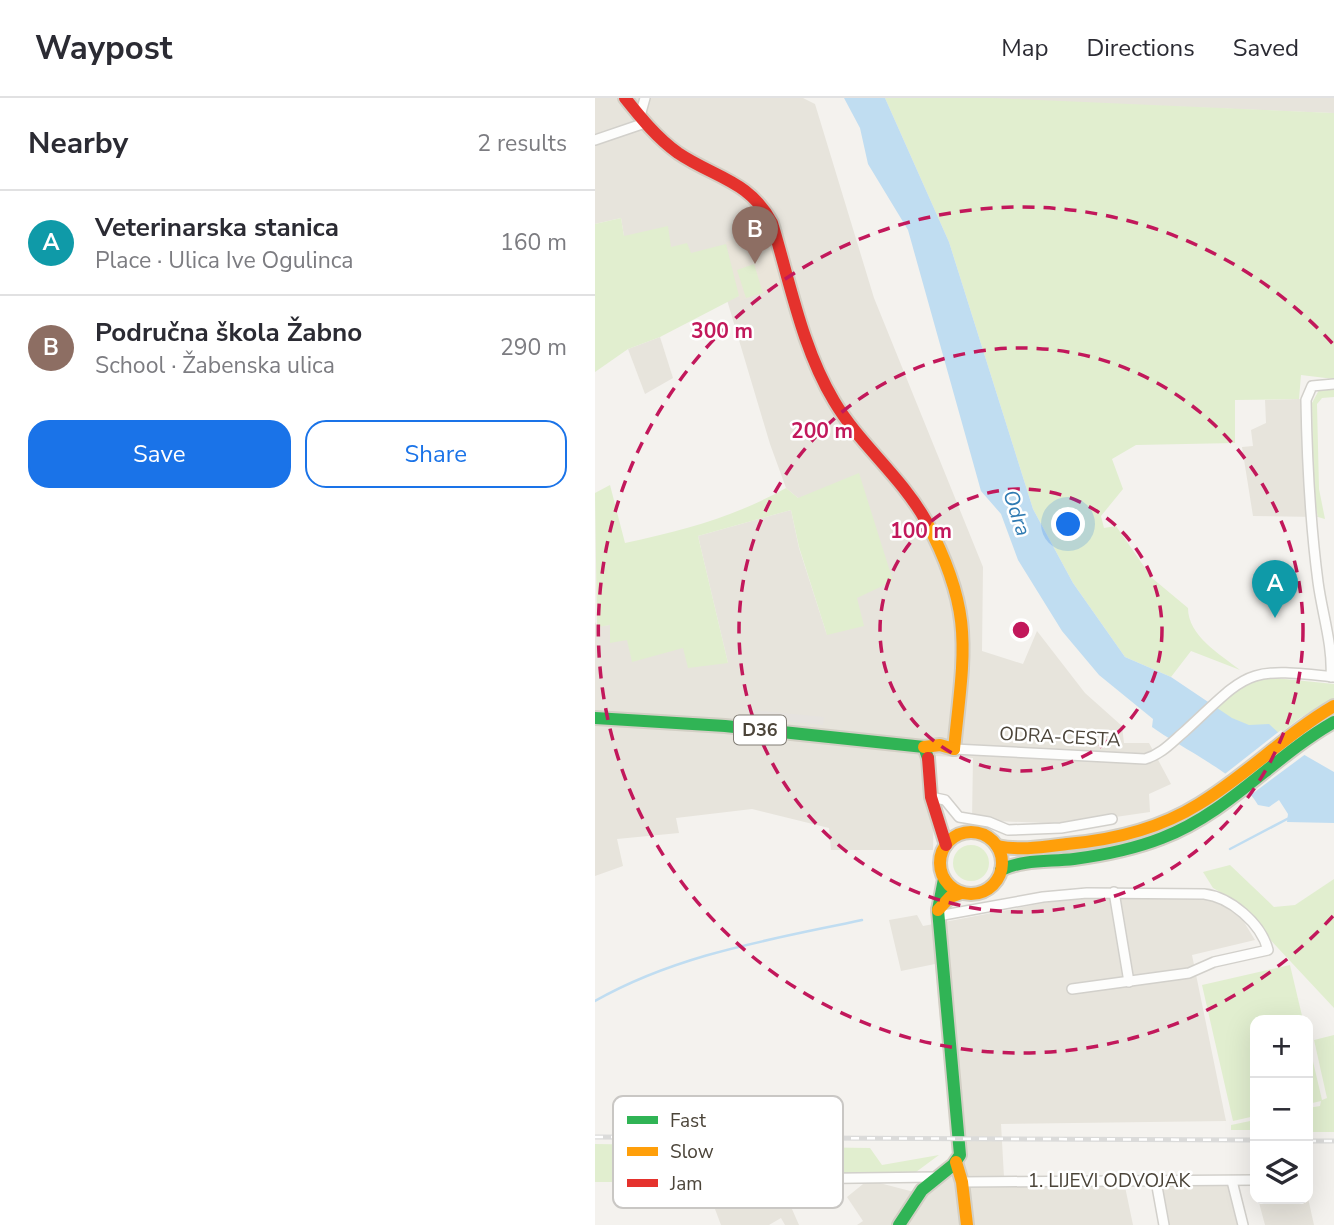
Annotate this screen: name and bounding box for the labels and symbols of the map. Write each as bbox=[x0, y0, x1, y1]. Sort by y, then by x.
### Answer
pin: B bbox=[732, 206, 778, 264]
text: 300 m bbox=[691, 317, 753, 345]
text: 200 m bbox=[791, 417, 853, 445]
water label: Odra bbox=[996, 486, 1038, 540]
your location bbox=[1051, 507, 1085, 541]
text: 100 m bbox=[890, 517, 952, 545]
pin: A bbox=[1252, 560, 1298, 618]
centre of rings bbox=[1009, 618, 1033, 642]
road number: D36 bbox=[734, 716, 786, 744]
street label: ODRA-CESTA bbox=[999, 721, 1122, 753]
legend bbox=[613, 1096, 843, 1208]
text: Fast bbox=[670, 1108, 706, 1134]
text: Slow bbox=[670, 1139, 714, 1165]
street label: 1. LIJEVI ODVOJAK bbox=[1028, 1168, 1191, 1194]
text: Jam bbox=[669, 1171, 703, 1197]

